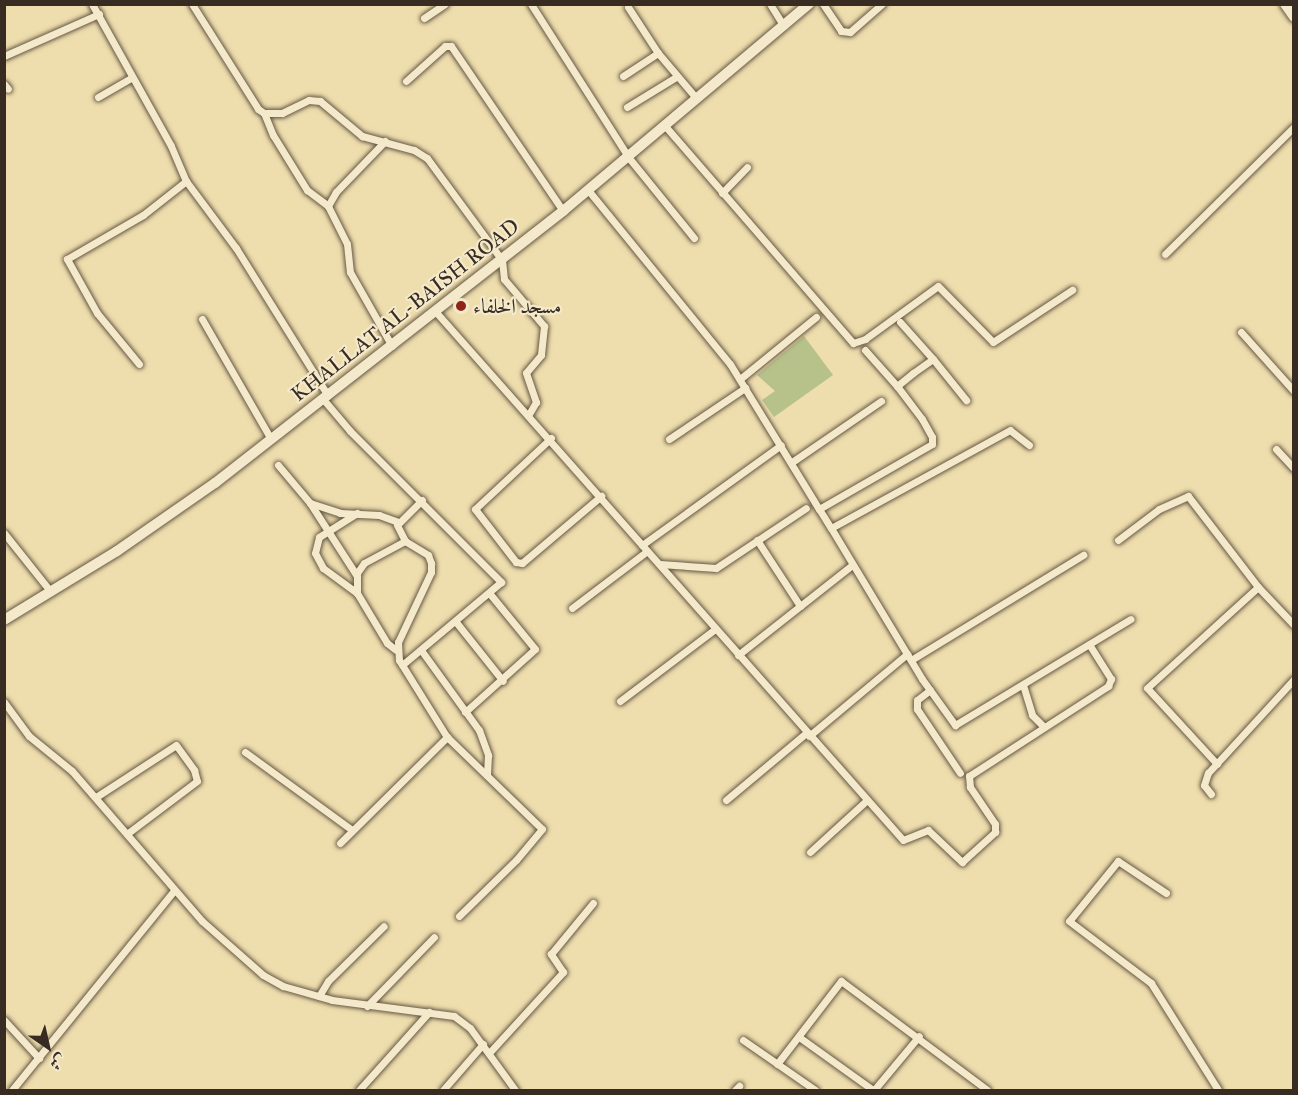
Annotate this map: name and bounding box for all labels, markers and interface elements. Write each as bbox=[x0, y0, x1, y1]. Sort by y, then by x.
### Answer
street label: KHALLAT AL-BAISH ROAD bbox=[286, 213, 524, 407]
place label: مسجد الخلفاء bbox=[473, 293, 561, 319]
marker: مسجد الخلفاء bbox=[454, 299, 468, 313]
north arrow bbox=[18, 1017, 78, 1077]
text: ش bbox=[46, 1050, 70, 1075]

